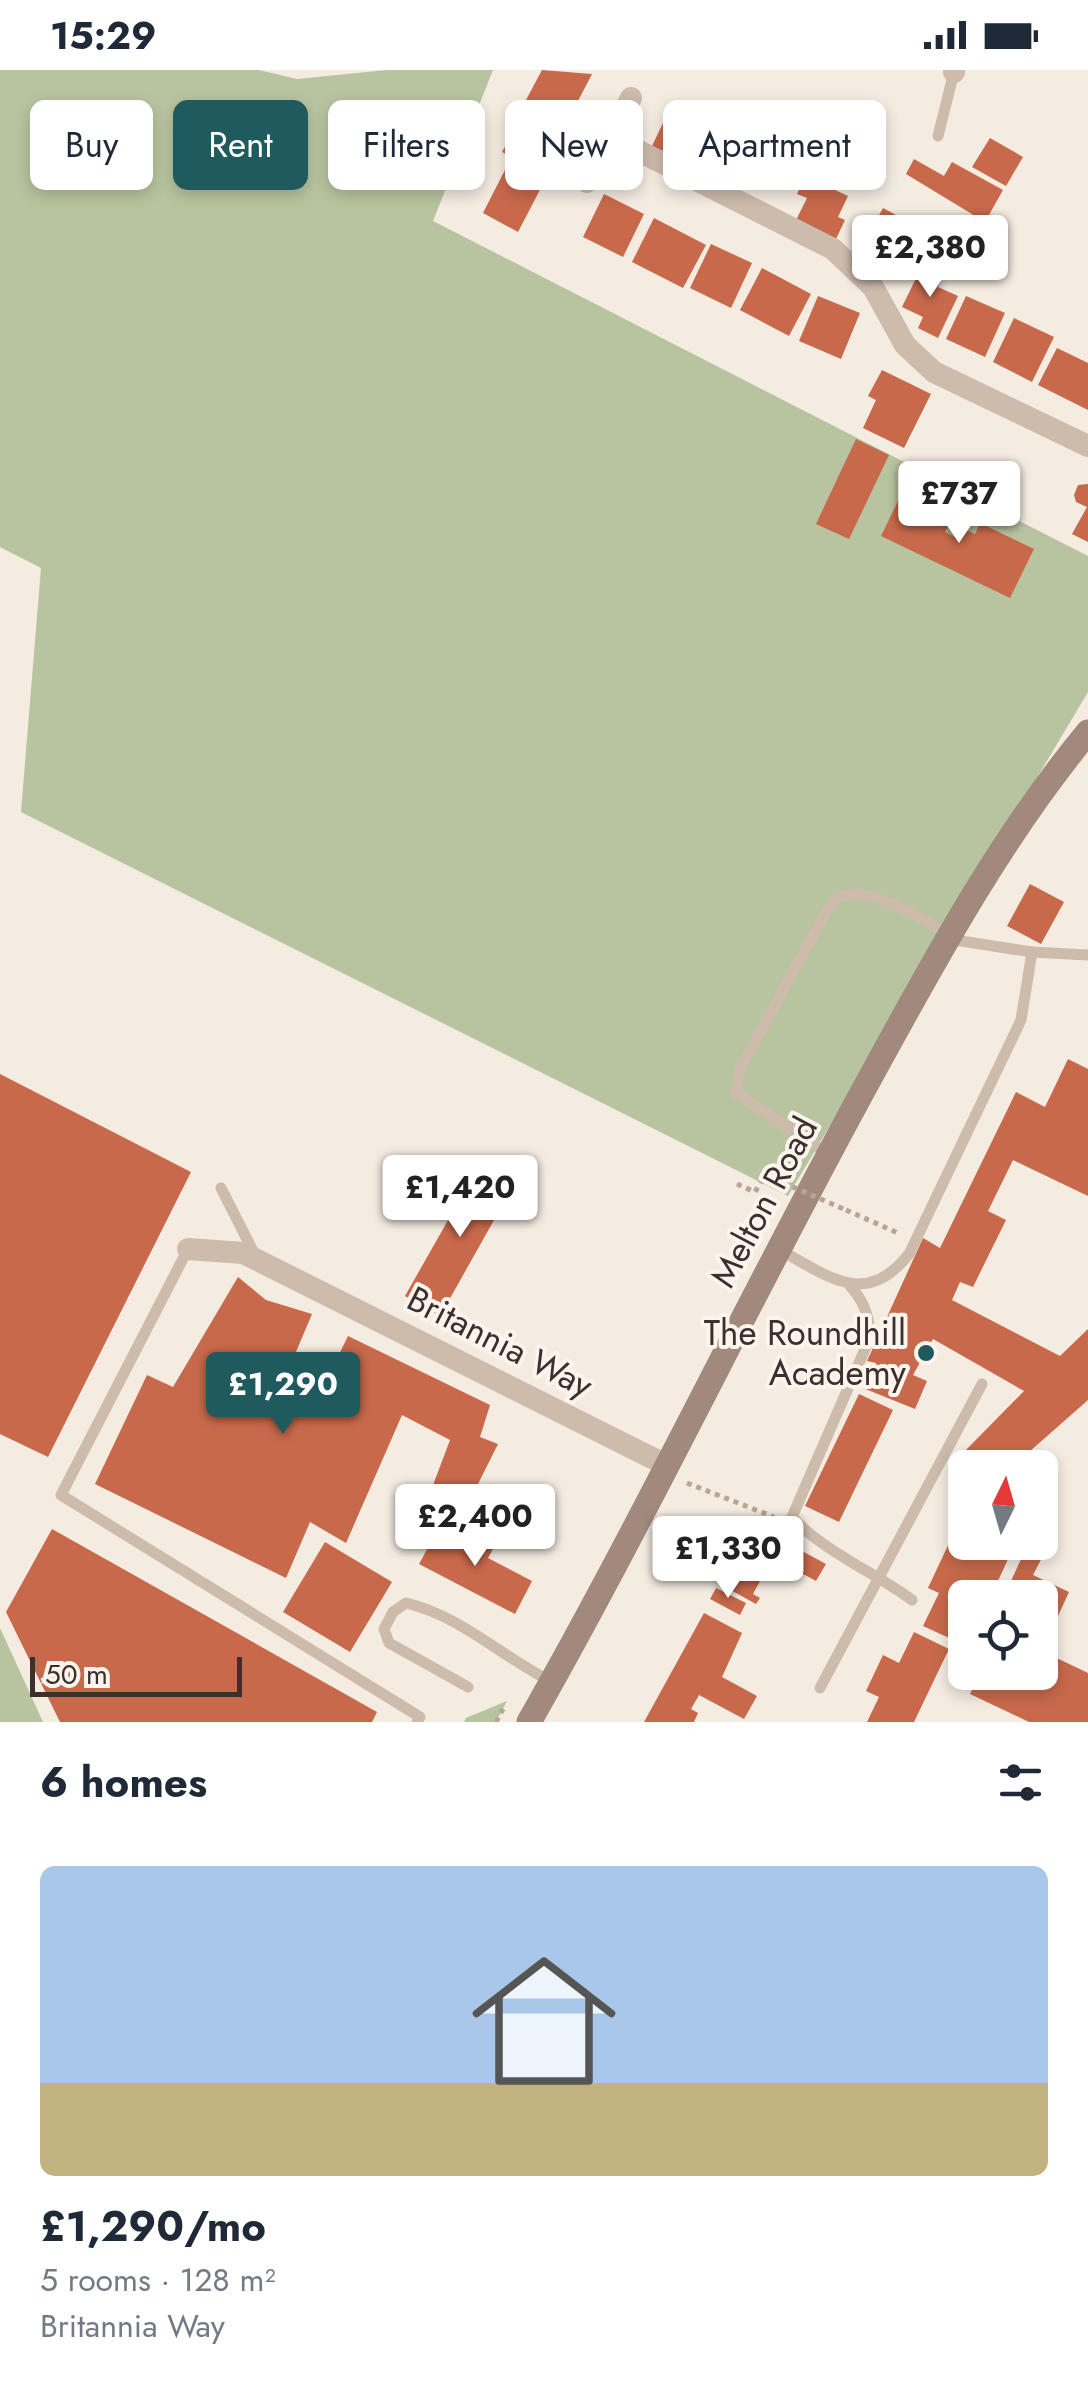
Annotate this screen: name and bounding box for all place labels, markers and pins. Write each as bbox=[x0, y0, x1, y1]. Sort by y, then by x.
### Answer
pin: £2,380 bbox=[849, 215, 1011, 300]
pin: £737 bbox=[900, 461, 1018, 546]
pin: £1,420 bbox=[379, 1155, 541, 1240]
place label: The Roundhill Academy bbox=[704, 1308, 907, 1398]
marker: The Roundhill Academy bbox=[915, 1342, 937, 1364]
pin: £1,290 bbox=[202, 1352, 364, 1437]
pin: £2,400 bbox=[394, 1484, 556, 1569]
pin: £1,330 bbox=[647, 1516, 809, 1601]

